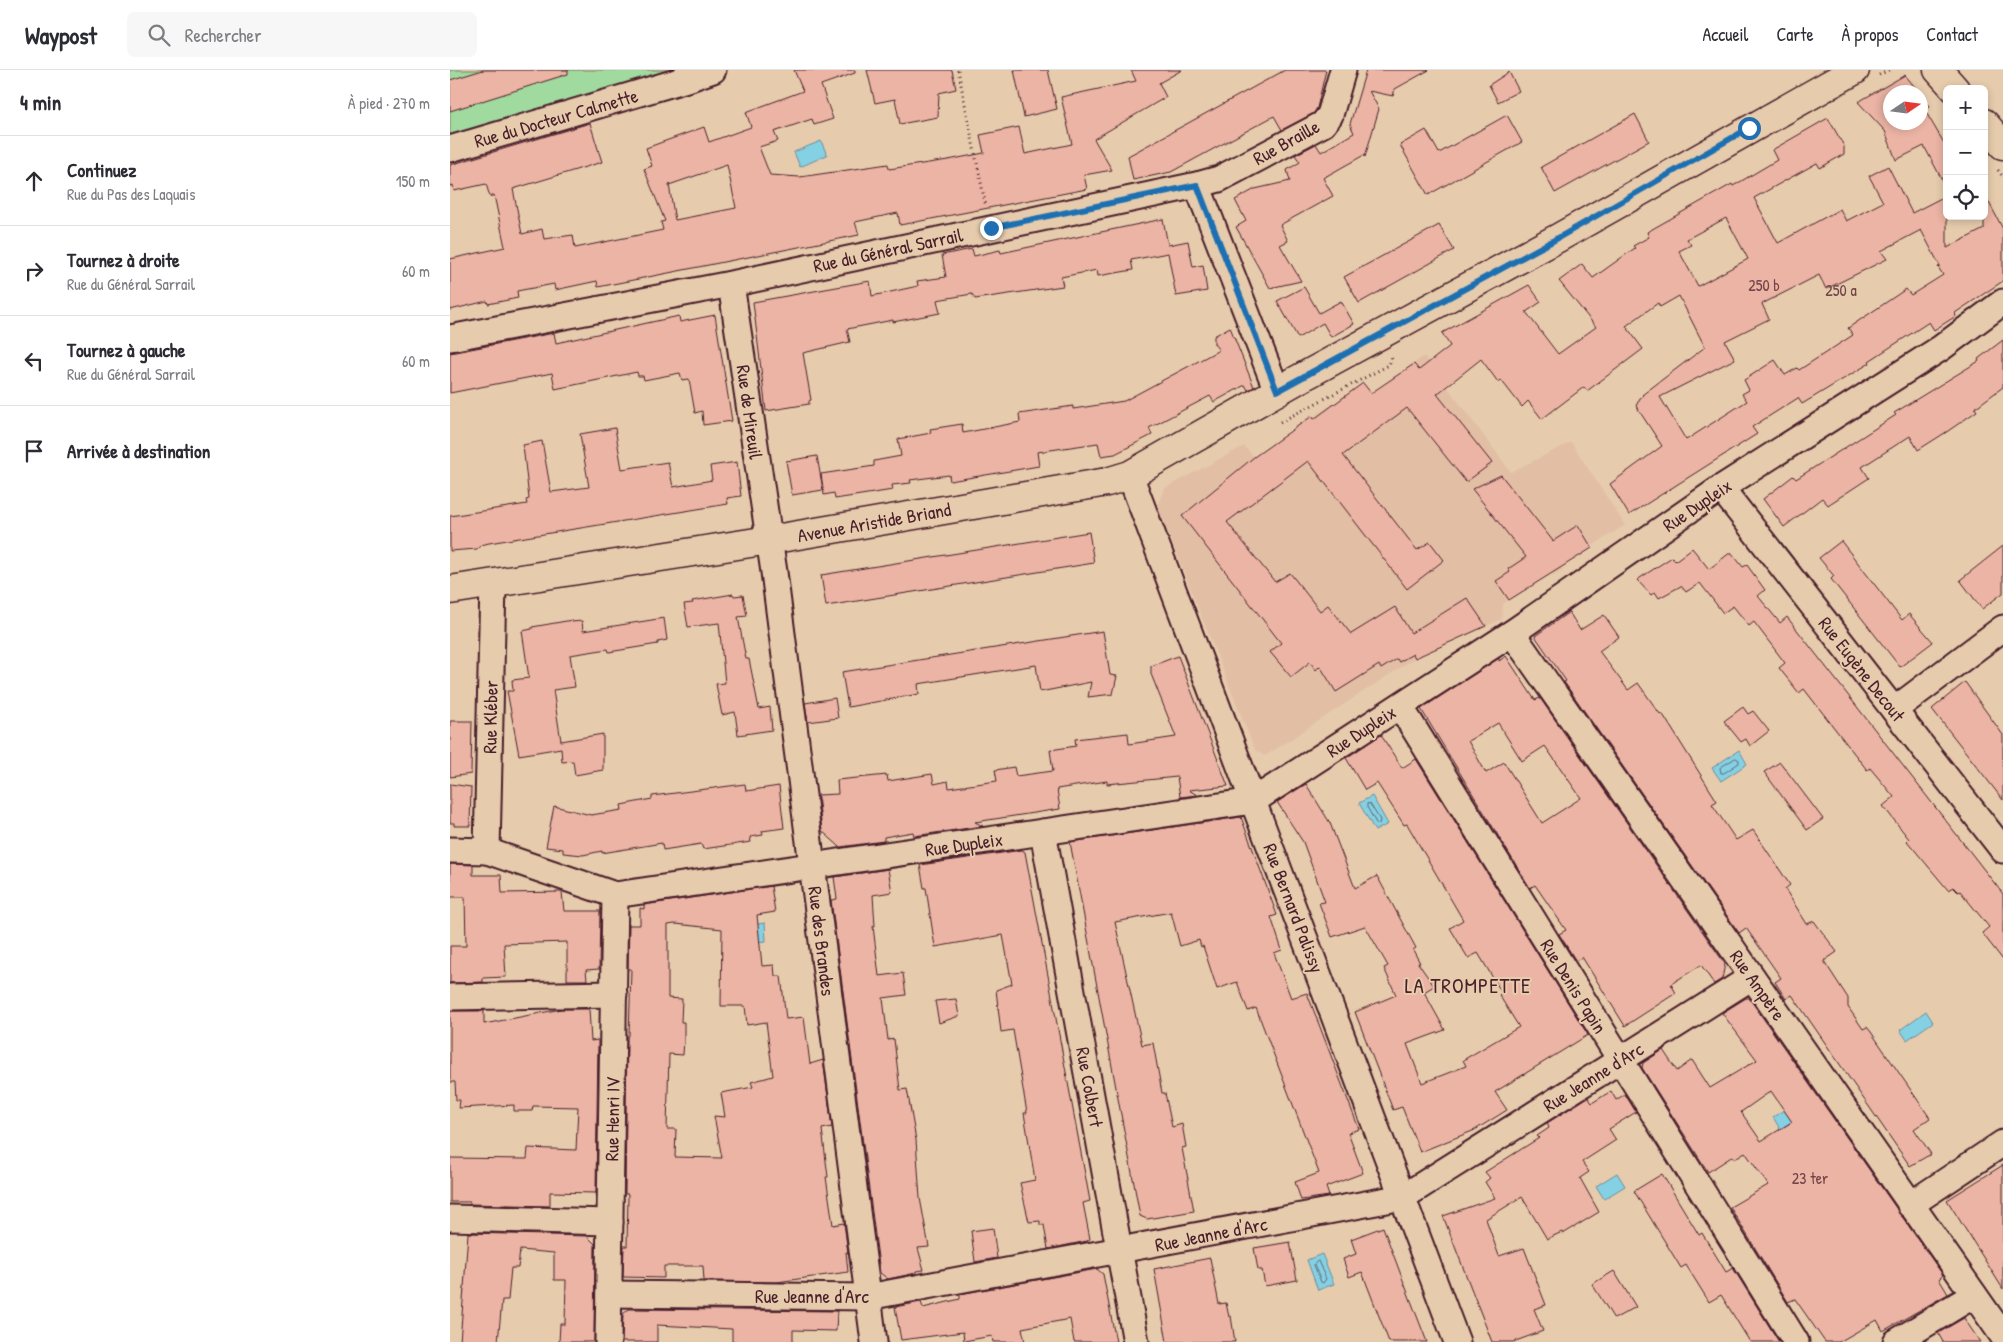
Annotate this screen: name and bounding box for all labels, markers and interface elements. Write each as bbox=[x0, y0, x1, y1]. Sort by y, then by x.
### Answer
search box bbox=[127, 12, 477, 57]
text: Waypost bbox=[25, 19, 97, 51]
icon: search bbox=[145, 21, 173, 49]
text: Rechercher bbox=[185, 22, 261, 48]
text: Accueil bbox=[1702, 22, 1748, 47]
text: Carte bbox=[1776, 22, 1814, 47]
text: À propos bbox=[1842, 22, 1898, 47]
text: Contact bbox=[1926, 22, 1978, 47]
street label: Rue du Docteur Calmette bbox=[471, 82, 641, 154]
north arrow bbox=[1883, 85, 1928, 130]
map controls bbox=[1943, 85, 1988, 220]
button: + bbox=[1943, 85, 1988, 130]
text: 4 min bbox=[20, 88, 61, 117]
text: À pied · 270 m bbox=[348, 92, 430, 114]
street label: Rue Braille bbox=[1248, 113, 1324, 171]
route start bbox=[1738, 117, 1761, 140]
button: − bbox=[1943, 130, 1988, 175]
text: Continuez bbox=[67, 157, 136, 183]
icon: ahead bbox=[20, 167, 48, 195]
text: 150 m bbox=[396, 170, 430, 192]
button: locate bbox=[1943, 175, 1988, 220]
text: Rue du Pas des Laquais bbox=[67, 183, 195, 205]
route end bbox=[980, 217, 1003, 240]
street label: Rue du Général Sarrail bbox=[811, 221, 966, 279]
text: Tournez à droite bbox=[67, 247, 180, 273]
icon: right bbox=[20, 257, 48, 285]
text: 60 m bbox=[402, 260, 430, 282]
text: Rue du Général Sarrail bbox=[67, 273, 195, 295]
house number: 250 b bbox=[1748, 274, 1780, 296]
house number: 250 a bbox=[1825, 279, 1857, 301]
text: Tournez à gauche bbox=[67, 337, 185, 363]
icon: left bbox=[20, 347, 48, 375]
text: 60 m bbox=[402, 350, 430, 372]
text: Rue du Général Sarrail bbox=[67, 363, 195, 385]
street label: Rue de Mireuil bbox=[731, 363, 770, 462]
icon: arrive bbox=[20, 437, 48, 465]
text: Arrivée à destination bbox=[67, 438, 210, 464]
street label: Rue Dupleix bbox=[1657, 472, 1737, 538]
street label: Avenue Aristide Briand bbox=[795, 496, 953, 548]
street label: Rue Eugène Decout bbox=[1813, 611, 1911, 727]
street label: Rue Kléber bbox=[476, 679, 504, 754]
street label: Rue Dupleix bbox=[1321, 699, 1401, 763]
street label: Rue Dupleix bbox=[923, 826, 1005, 862]
street label: Rue Bernard Palissy bbox=[1257, 840, 1331, 976]
street label: Rue des Brandes bbox=[802, 885, 842, 997]
street label: Rue Denis Papin bbox=[1535, 934, 1613, 1038]
street label: Rue Ampère bbox=[1724, 944, 1792, 1026]
district label: LA TROMPETTE bbox=[1405, 971, 1531, 1000]
street label: Rue Jeanne d'Arc bbox=[1538, 1035, 1649, 1118]
street label: Rue Colbert bbox=[1070, 1045, 1110, 1129]
street label: Rue Henri IV bbox=[598, 1076, 626, 1161]
house number: 23 ter bbox=[1792, 1167, 1828, 1189]
street label: Rue Jeanne d'Arc bbox=[1153, 1210, 1270, 1258]
street label: Rue Jeanne d'Arc bbox=[755, 1283, 870, 1309]

